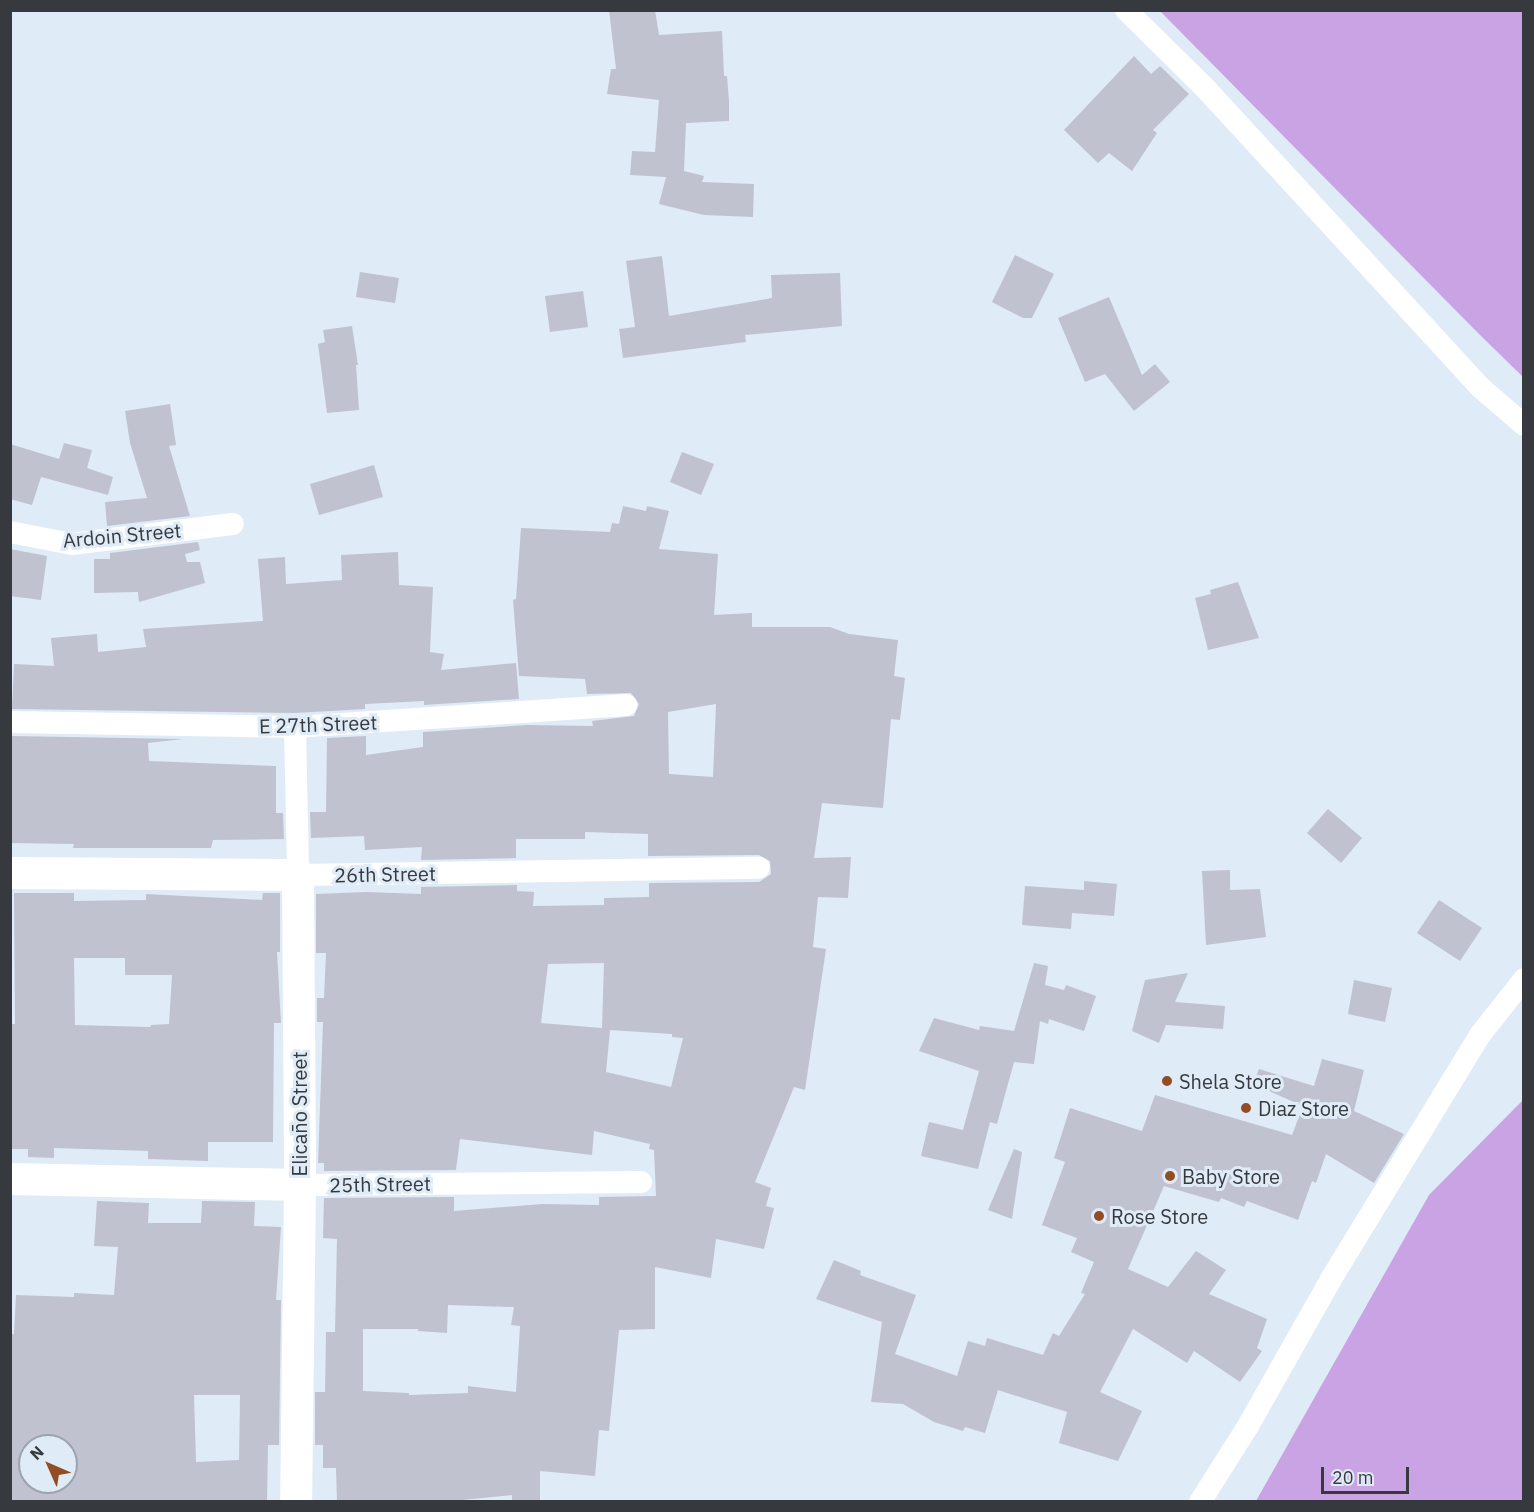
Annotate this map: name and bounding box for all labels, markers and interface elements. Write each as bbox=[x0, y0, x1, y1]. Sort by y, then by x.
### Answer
street label: Ardoin Street bbox=[62, 518, 182, 552]
street label: E 27th Street bbox=[258, 710, 378, 738]
street label: 26th Street bbox=[334, 861, 436, 887]
street label: Elicaño Street bbox=[287, 1052, 311, 1176]
place label: Shela Store bbox=[1179, 1069, 1282, 1093]
marker: Shela Store bbox=[1160, 1074, 1174, 1088]
place label: Diaz Store bbox=[1258, 1096, 1349, 1120]
marker: Diaz Store bbox=[1239, 1101, 1253, 1115]
place label: Baby Store bbox=[1182, 1164, 1280, 1188]
marker: Baby Store bbox=[1163, 1169, 1177, 1183]
street label: 25th Street bbox=[329, 1171, 431, 1197]
place label: Rose Store bbox=[1111, 1204, 1208, 1228]
marker: Rose Store bbox=[1092, 1209, 1106, 1223]
north arrow bbox=[18, 1434, 78, 1494]
text: N bbox=[26, 1442, 48, 1464]
scale bar bbox=[1324, 1455, 1412, 1493]
text: 20 m bbox=[1332, 1466, 1374, 1489]

